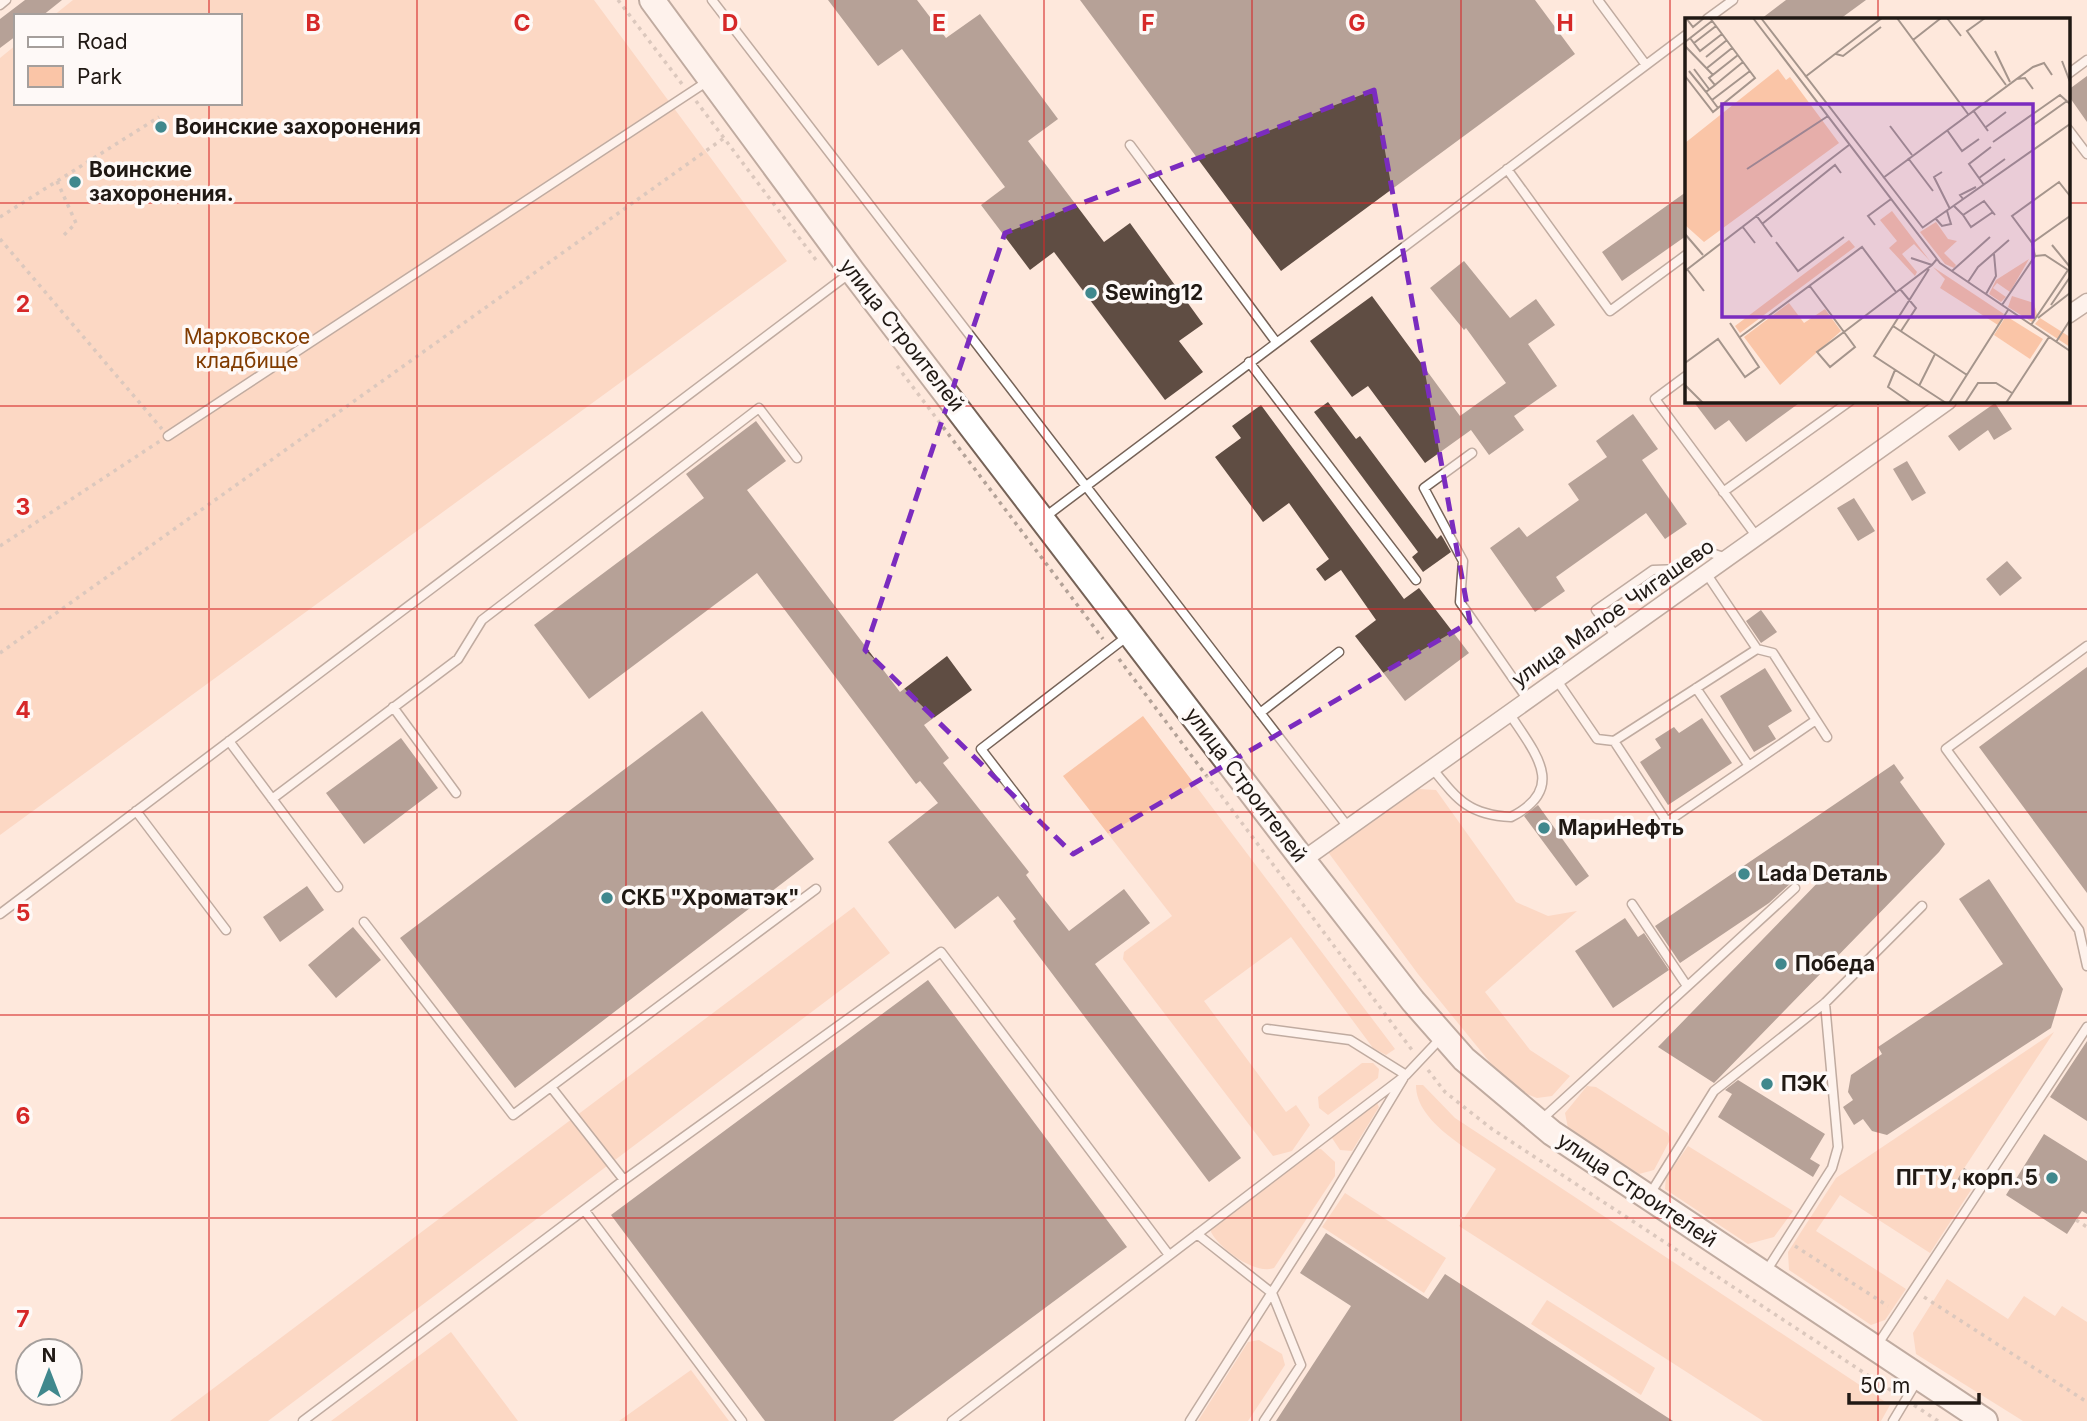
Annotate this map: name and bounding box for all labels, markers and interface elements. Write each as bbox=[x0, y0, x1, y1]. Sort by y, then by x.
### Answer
text: B bbox=[305, 9, 321, 37]
text: C bbox=[513, 9, 531, 37]
text: D bbox=[722, 9, 738, 37]
text: E bbox=[932, 9, 946, 37]
text: F bbox=[1141, 9, 1155, 37]
text: G bbox=[1348, 9, 1366, 37]
text: H bbox=[1556, 9, 1574, 37]
legend bbox=[14, 14, 242, 105]
inset map bbox=[1685, 18, 2070, 402]
text: Road bbox=[77, 29, 128, 54]
text: Park bbox=[77, 64, 122, 89]
place label: Воинские захоронения bbox=[175, 114, 421, 139]
marker: Воинские захоронения bbox=[153, 119, 169, 135]
place label: Воинские захоронения. bbox=[89, 157, 234, 206]
marker: Воинские захоронения. bbox=[67, 174, 83, 190]
street label: улица Строителей bbox=[835, 253, 970, 416]
place label: Sewing12 bbox=[1105, 280, 1203, 305]
marker: Sewing12 bbox=[1083, 285, 1099, 301]
text: 2 bbox=[16, 290, 30, 318]
park label: Марковское кладбище bbox=[184, 324, 310, 373]
text: 3 bbox=[16, 493, 30, 521]
street label: улица Малое Чигашево bbox=[1507, 533, 1719, 692]
text: 4 bbox=[15, 696, 31, 724]
street label: улица Строителей bbox=[1180, 702, 1313, 867]
place label: МариНефть bbox=[1558, 815, 1684, 840]
marker: МариНефть bbox=[1536, 820, 1552, 836]
place label: Lada Dеталь bbox=[1758, 861, 1888, 886]
marker: Lada Dеталь bbox=[1736, 866, 1752, 882]
place label: СКБ "Хроматэк" bbox=[621, 885, 800, 910]
marker: СКБ "Хроматэк" bbox=[599, 890, 615, 906]
text: 5 bbox=[16, 899, 30, 927]
place label: Победа bbox=[1795, 951, 1875, 976]
marker: Победа bbox=[1773, 956, 1789, 972]
place label: ПЭК bbox=[1781, 1071, 1827, 1096]
marker: ПЭК bbox=[1759, 1076, 1775, 1092]
text: 6 bbox=[16, 1102, 30, 1130]
street label: улица Строителей bbox=[1553, 1127, 1722, 1252]
place label: ПГТУ, корп. 5 bbox=[1896, 1165, 2038, 1190]
marker: ПГТУ, корп. 5 bbox=[2044, 1170, 2060, 1186]
text: 7 bbox=[16, 1305, 30, 1333]
north arrow bbox=[14, 1337, 84, 1407]
text: N bbox=[42, 1344, 56, 1367]
scale bar bbox=[1849, 1362, 1979, 1406]
text: 50 m bbox=[1860, 1373, 1910, 1398]

